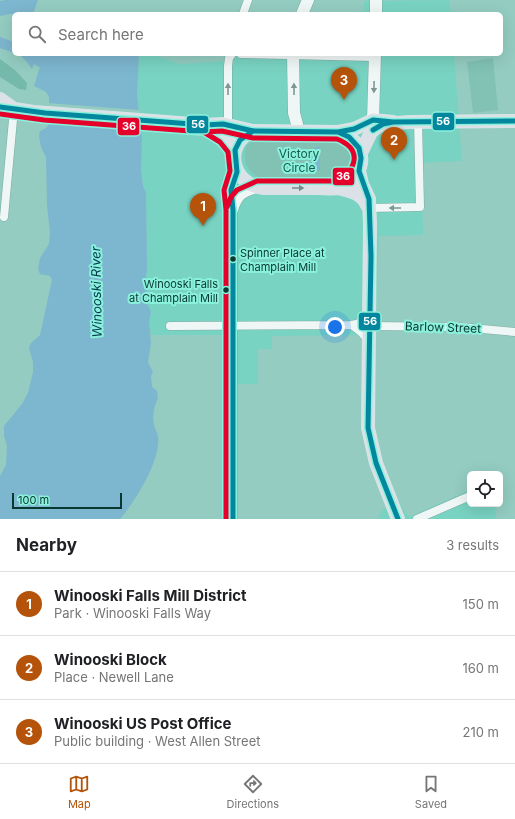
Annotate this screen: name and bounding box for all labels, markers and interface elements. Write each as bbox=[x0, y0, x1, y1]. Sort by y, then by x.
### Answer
search box bbox=[12, 12, 503, 56]
icon: search bbox=[26, 23, 48, 45]
text: Search here bbox=[58, 25, 144, 44]
pin: 3 bbox=[331, 67, 357, 100]
one-way arrow bbox=[371, 81, 377, 94]
one-way arrow bbox=[225, 82, 231, 95]
one-way arrow bbox=[291, 82, 297, 95]
line badge: 56 bbox=[432, 112, 455, 131]
text: 56 bbox=[436, 114, 450, 128]
line badge: 56 bbox=[186, 115, 209, 134]
line badge: 36 bbox=[117, 117, 140, 136]
text: 56 bbox=[191, 117, 205, 131]
text: 36 bbox=[122, 119, 136, 133]
pin: 2 bbox=[381, 127, 407, 160]
park label: Victory Circle bbox=[279, 146, 320, 175]
line badge: 36 bbox=[332, 167, 355, 186]
text: 36 bbox=[336, 169, 350, 183]
one-way arrow bbox=[292, 185, 305, 191]
pin: 1 bbox=[190, 193, 216, 226]
one-way arrow bbox=[388, 205, 401, 211]
water label: Winooski River bbox=[87, 245, 105, 338]
place label: Spinner Place at Champlain Mill bbox=[240, 246, 325, 274]
marker: Spinner Place at Champlain Mill bbox=[228, 254, 238, 264]
place label: Winooski Falls at Champlain Mill bbox=[129, 277, 218, 305]
marker: Winooski Falls at Champlain Mill bbox=[221, 285, 231, 295]
line badge: 56 bbox=[358, 312, 381, 331]
text: 56 bbox=[363, 314, 377, 328]
your location bbox=[325, 317, 345, 337]
street label: Barlow Street bbox=[405, 318, 481, 336]
map controls bbox=[467, 471, 503, 507]
button: locate bbox=[467, 471, 503, 507]
scale bar bbox=[12, 491, 122, 510]
text: 100 m bbox=[18, 493, 49, 507]
text: Nearby bbox=[16, 535, 77, 555]
text: 3 results bbox=[446, 537, 499, 553]
text: Winooski Falls Mill District bbox=[54, 586, 247, 605]
text: 1 bbox=[26, 596, 32, 612]
text: 150 m bbox=[463, 596, 499, 612]
text: Park · Winooski Falls Way bbox=[54, 605, 211, 621]
text: Winooski Block bbox=[54, 650, 167, 669]
text: 2 bbox=[25, 660, 33, 676]
text: 160 m bbox=[462, 660, 499, 676]
text: Place · Newell Lane bbox=[54, 669, 174, 685]
text: Winooski US Post Office bbox=[54, 714, 232, 733]
text: 3 bbox=[25, 724, 33, 740]
text: 210 m bbox=[463, 724, 499, 740]
text: Public building · West Allen Street bbox=[54, 733, 260, 749]
tab: Map bbox=[68, 773, 91, 811]
tab: Directions bbox=[227, 773, 279, 811]
tab: Saved bbox=[415, 773, 447, 811]

